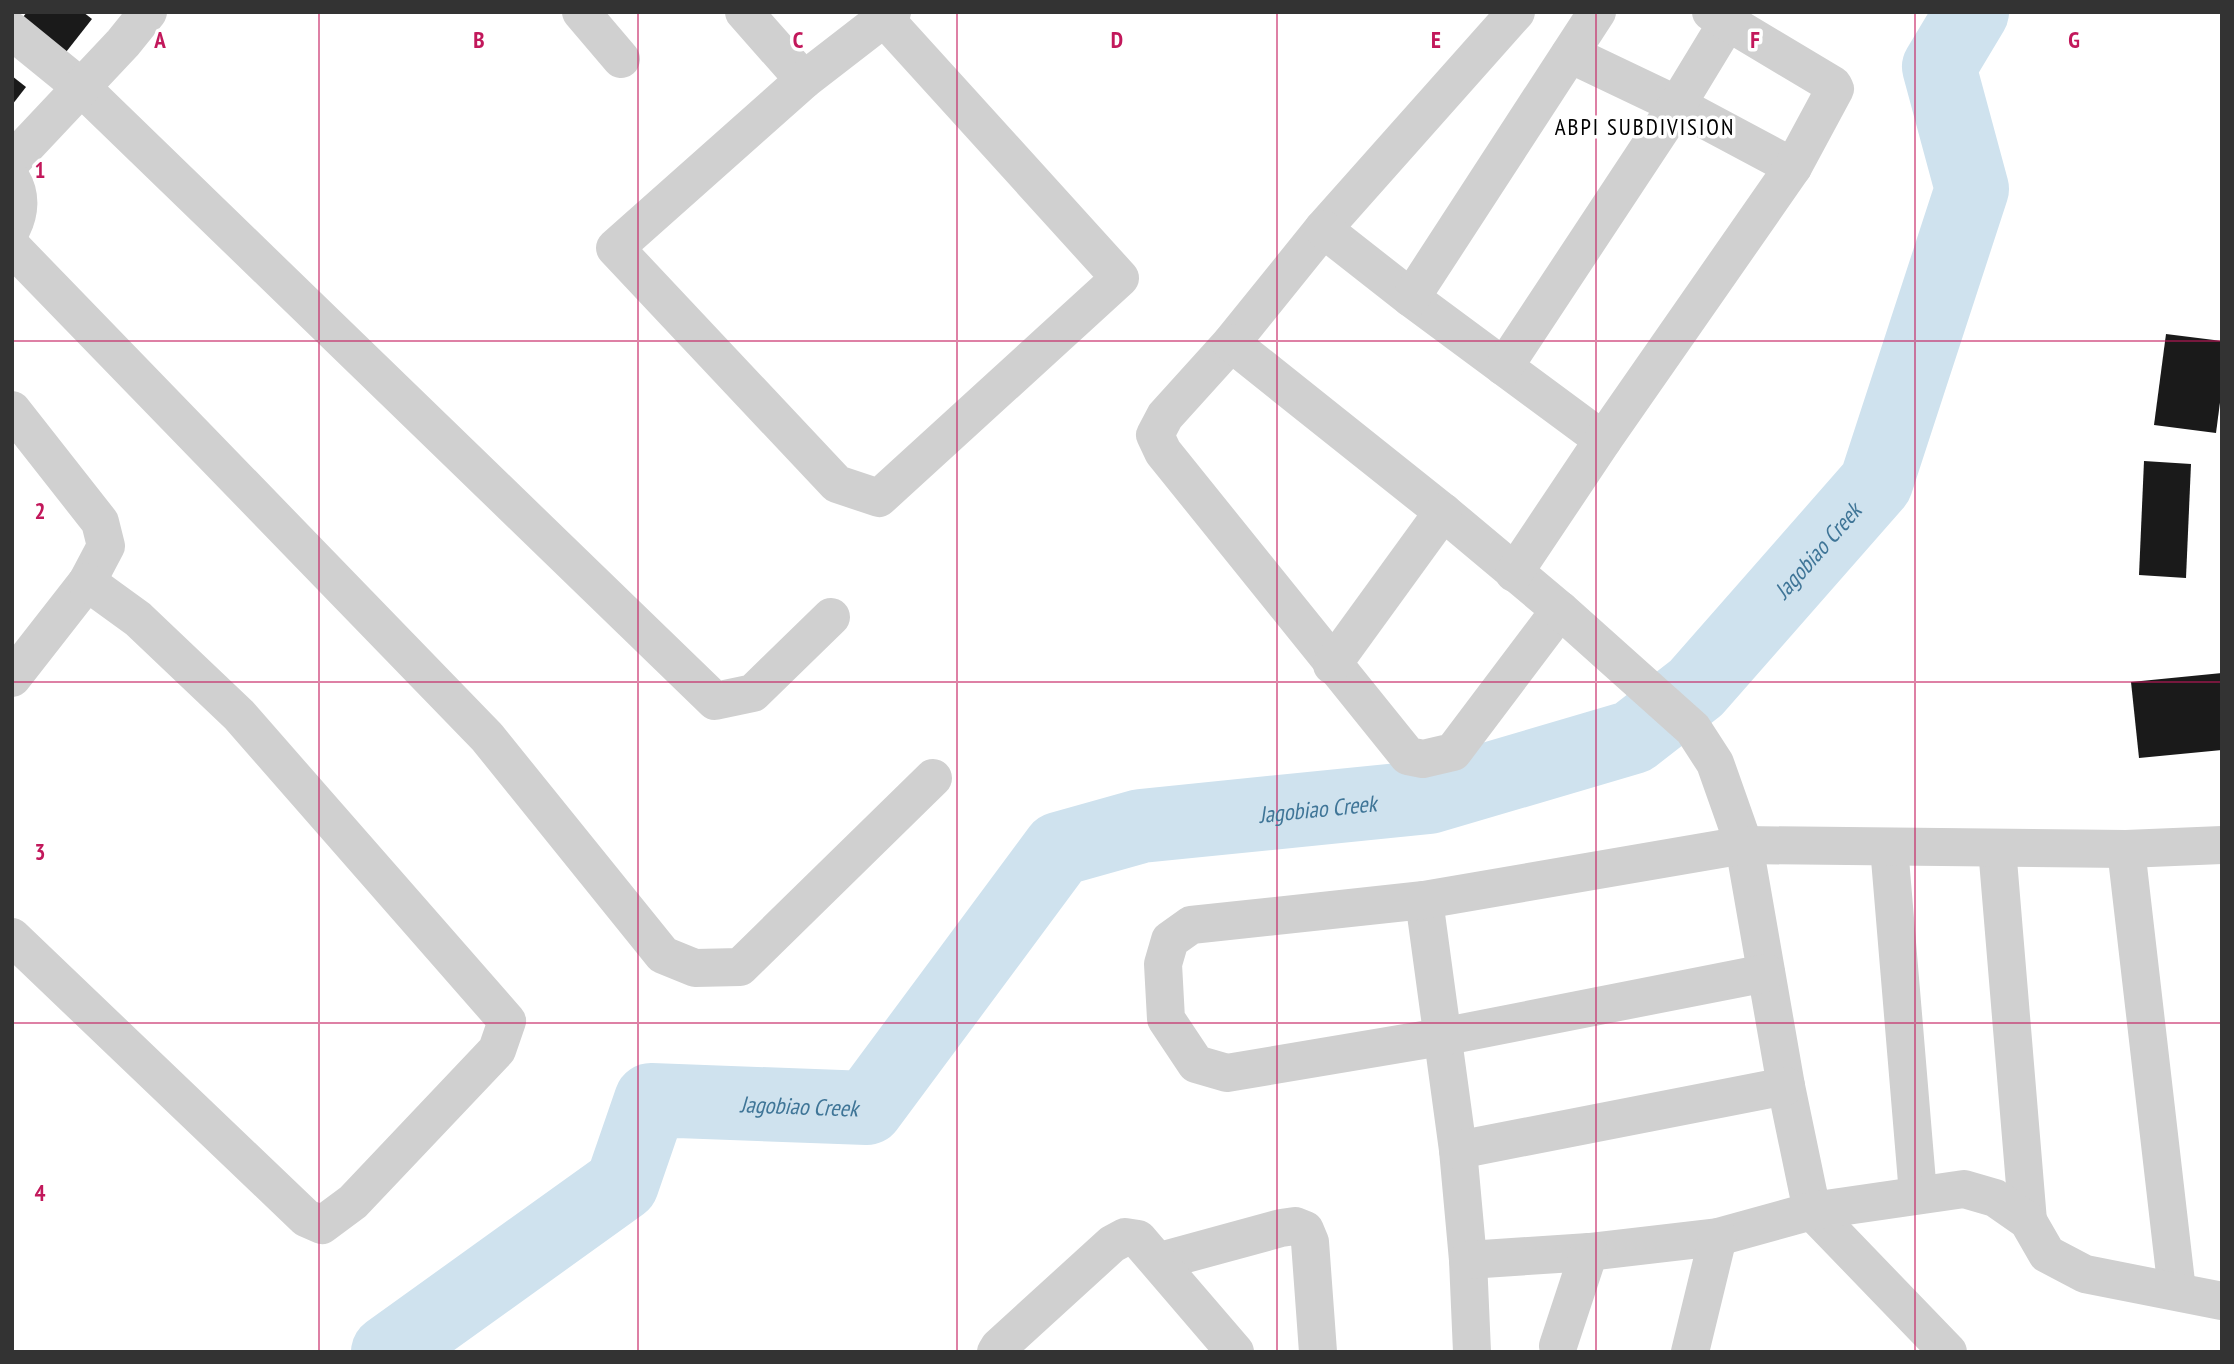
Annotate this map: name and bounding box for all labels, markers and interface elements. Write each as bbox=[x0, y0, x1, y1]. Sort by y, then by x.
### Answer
text: A bbox=[153, 25, 166, 54]
text: B bbox=[473, 25, 485, 54]
text: C bbox=[793, 25, 804, 54]
text: D bbox=[1111, 25, 1123, 54]
text: E bbox=[1431, 25, 1441, 54]
text: F bbox=[1750, 25, 1760, 54]
text: G bbox=[2068, 25, 2080, 54]
district label: ABPI SUBDIVISION bbox=[1555, 112, 1735, 141]
text: 1 bbox=[35, 155, 46, 184]
water label: Jagobiao Creek bbox=[1767, 494, 1869, 605]
text: 2 bbox=[35, 496, 46, 525]
water label: Jagobiao Creek bbox=[1256, 788, 1381, 829]
text: 3 bbox=[35, 837, 46, 866]
water label: Jagobiao Creek bbox=[738, 1089, 862, 1122]
text: 4 bbox=[35, 1178, 46, 1207]

